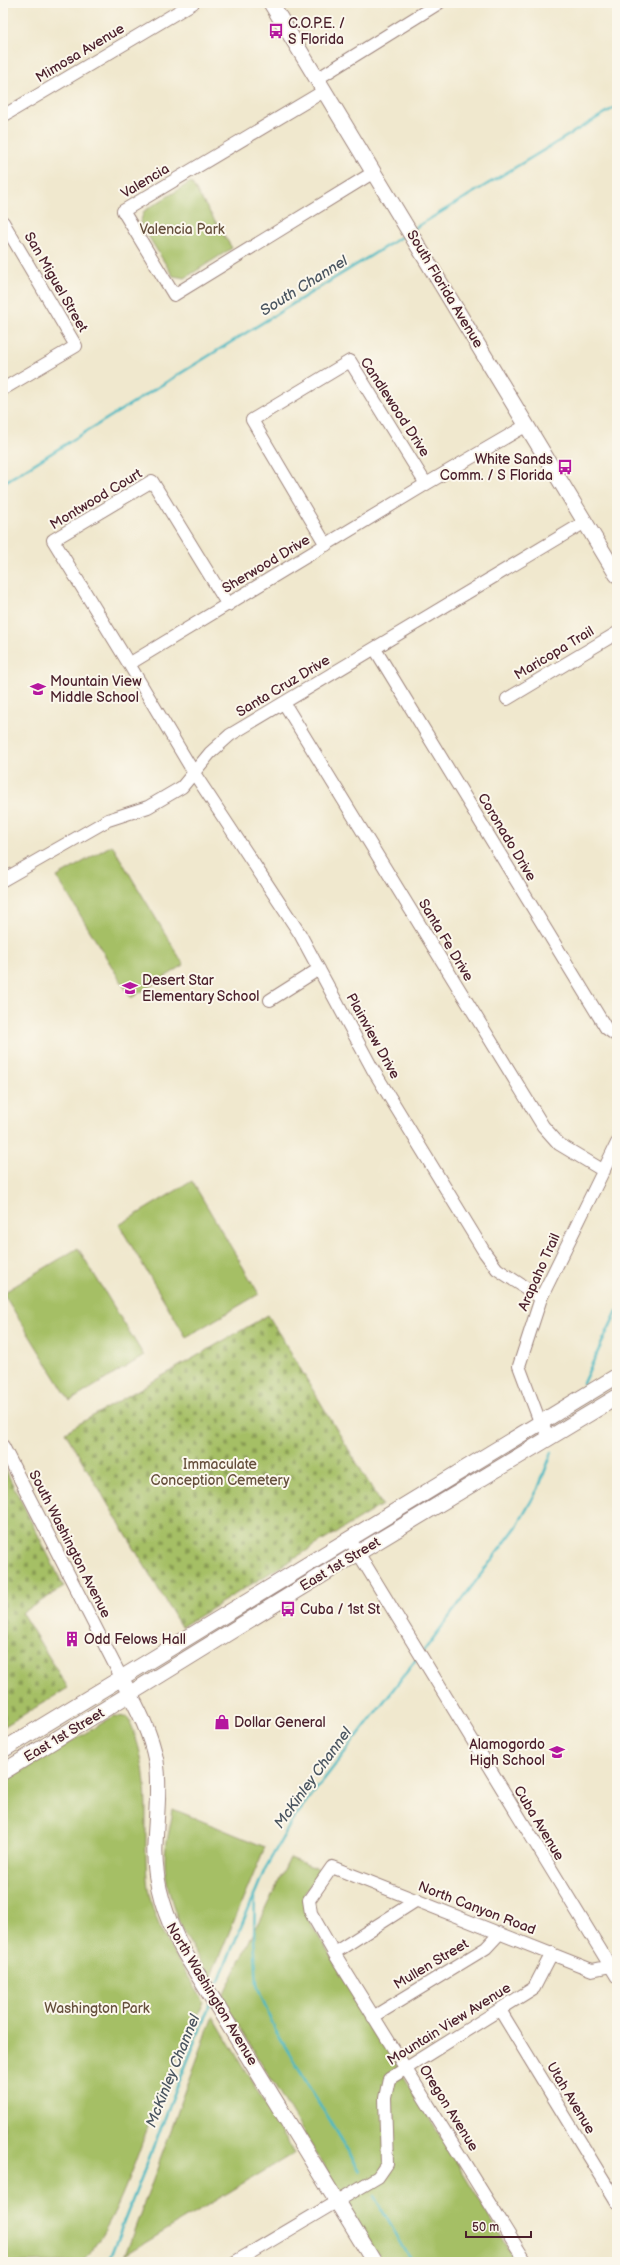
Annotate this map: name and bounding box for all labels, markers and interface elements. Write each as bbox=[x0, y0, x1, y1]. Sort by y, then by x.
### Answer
place label: C.O.P.E. / S Florida bbox=[288, 15, 345, 48]
street label: Mimosa Avenue bbox=[33, 20, 127, 86]
bus stop icon: C.O.P.E. / S Florida bbox=[267, 22, 285, 40]
street label: Valencia bbox=[118, 160, 172, 202]
park label: Valencia Park bbox=[139, 221, 225, 238]
street label: South Florida Avenue bbox=[403, 227, 487, 351]
street label: San Miguel Street bbox=[20, 229, 92, 336]
water label: South Channel bbox=[257, 251, 352, 321]
street label: Candlewood Drive bbox=[357, 354, 433, 460]
place label: White Sands Comm. / S Florida bbox=[440, 451, 553, 484]
bus stop icon: White Sands Comm. / S Florida bbox=[556, 458, 574, 476]
street label: Montwood Court bbox=[47, 464, 146, 533]
street label: Sherwood Drive bbox=[219, 531, 313, 597]
street label: Maricopa Trail bbox=[511, 623, 597, 683]
street label: Santa Cruz Drive bbox=[233, 651, 333, 721]
place label: Mountain View Middle School bbox=[50, 673, 142, 706]
school or university icon: Mountain View Middle School bbox=[29, 680, 47, 698]
street label: Coronado Drive bbox=[474, 790, 540, 884]
street label: Santa Fe Drive bbox=[415, 896, 477, 984]
place label: Desert Star Elementary School bbox=[142, 972, 260, 1005]
school or university icon: Desert Star Elementary School bbox=[121, 979, 139, 997]
street label: Plainview Drive bbox=[342, 990, 404, 1082]
street label: Arapaho Trail bbox=[514, 1231, 564, 1313]
park label: Immaculate Conception Cemetery bbox=[150, 1456, 290, 1489]
street label: South Washington Avenue bbox=[25, 1467, 115, 1621]
street label: East 1st Street bbox=[297, 1533, 384, 1595]
bus stop icon: Cuba / 1st St bbox=[279, 1600, 297, 1618]
place label: Cuba / 1st St bbox=[300, 1601, 381, 1618]
building icon: Odd Felows Hall bbox=[63, 1630, 81, 1648]
place label: Odd Felows Hall bbox=[84, 1631, 186, 1648]
street label: East 1st Street bbox=[21, 1704, 108, 1766]
shop icon: Dollar General bbox=[213, 1713, 231, 1731]
place label: Dollar General bbox=[234, 1714, 326, 1731]
water label: McKinley Channel bbox=[270, 1723, 356, 1832]
place label: Alamogordo High School bbox=[469, 1736, 545, 1769]
school or university icon: Alamogordo High School bbox=[548, 1743, 566, 1761]
street label: Cuba Avenue bbox=[510, 1782, 568, 1864]
street label: North Canyon Road bbox=[416, 1878, 538, 1938]
street label: North Washington Avenue bbox=[163, 1920, 261, 2068]
street label: Mullen Street bbox=[391, 1935, 472, 1993]
street label: Mountain View Avenue bbox=[384, 1979, 514, 2069]
park label: Washington Park bbox=[44, 2000, 150, 2017]
water label: McKinley Channel bbox=[142, 2011, 205, 2130]
street label: Utah Avenue bbox=[543, 2059, 599, 2137]
street label: Oregon Avenue bbox=[416, 2062, 482, 2154]
scale bar bbox=[466, 2213, 531, 2239]
text: 50 m bbox=[472, 2220, 499, 2235]

